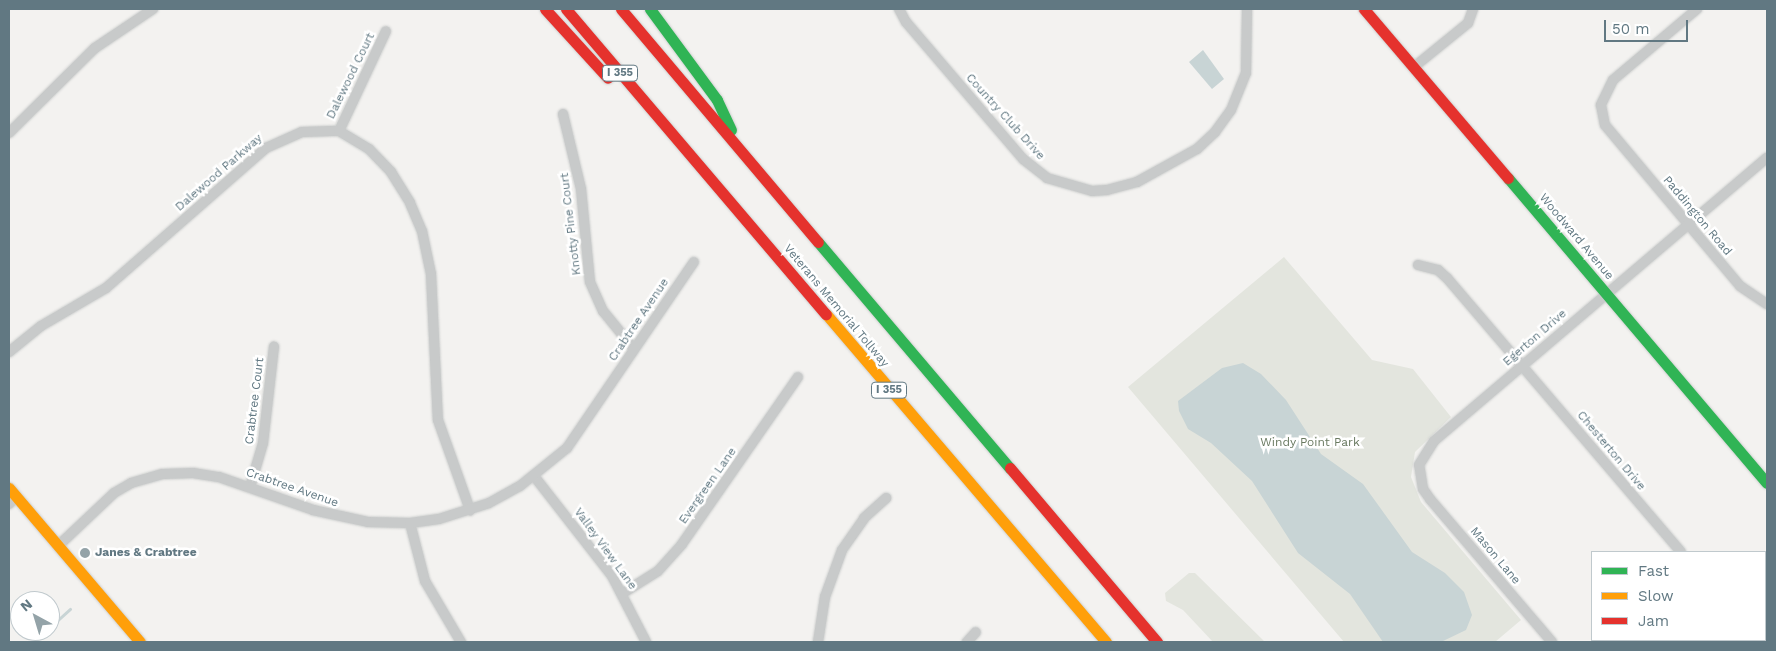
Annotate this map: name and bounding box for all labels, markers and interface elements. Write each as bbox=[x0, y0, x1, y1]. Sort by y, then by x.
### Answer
scale bar bbox=[1606, 10, 1690, 42]
text: 50 m bbox=[1612, 20, 1649, 38]
street label: Dalewood Court bbox=[324, 31, 378, 121]
road number: I 355 bbox=[601, 64, 639, 82]
street label: Country Club Drive bbox=[962, 71, 1048, 163]
street label: Dalewood Parkway bbox=[173, 131, 265, 215]
street label: Knotty Pine Court bbox=[558, 172, 584, 276]
street label: Paddington Road bbox=[1660, 173, 1734, 259]
street label: Woodward Avenue bbox=[1536, 191, 1616, 283]
street label: Veterans Memorial Tollway bbox=[780, 241, 892, 371]
street label: Crabtree Avenue bbox=[606, 276, 672, 364]
street label: Egerton Drive bbox=[1500, 307, 1570, 369]
street label: Crabtree Court bbox=[243, 357, 267, 445]
road number: I 355 bbox=[870, 382, 908, 398]
street label: Chesterton Drive bbox=[1574, 408, 1648, 494]
park label: Windy Point Park bbox=[1260, 436, 1360, 450]
street label: Evergreen Lane bbox=[676, 445, 740, 527]
street label: Crabtree Avenue bbox=[244, 465, 340, 511]
street label: Valley View Lane bbox=[570, 505, 640, 593]
street label: Mason Lane bbox=[1467, 524, 1523, 588]
place label: Janes & Crabtree bbox=[95, 546, 197, 560]
marker: Janes & Crabtree bbox=[79, 547, 91, 559]
legend bbox=[1591, 551, 1766, 641]
text: Fast bbox=[1638, 562, 1669, 580]
text: Slow bbox=[1638, 587, 1674, 605]
north arrow bbox=[10, 591, 60, 641]
text: N bbox=[17, 596, 35, 615]
text: Jam bbox=[1638, 612, 1669, 630]

